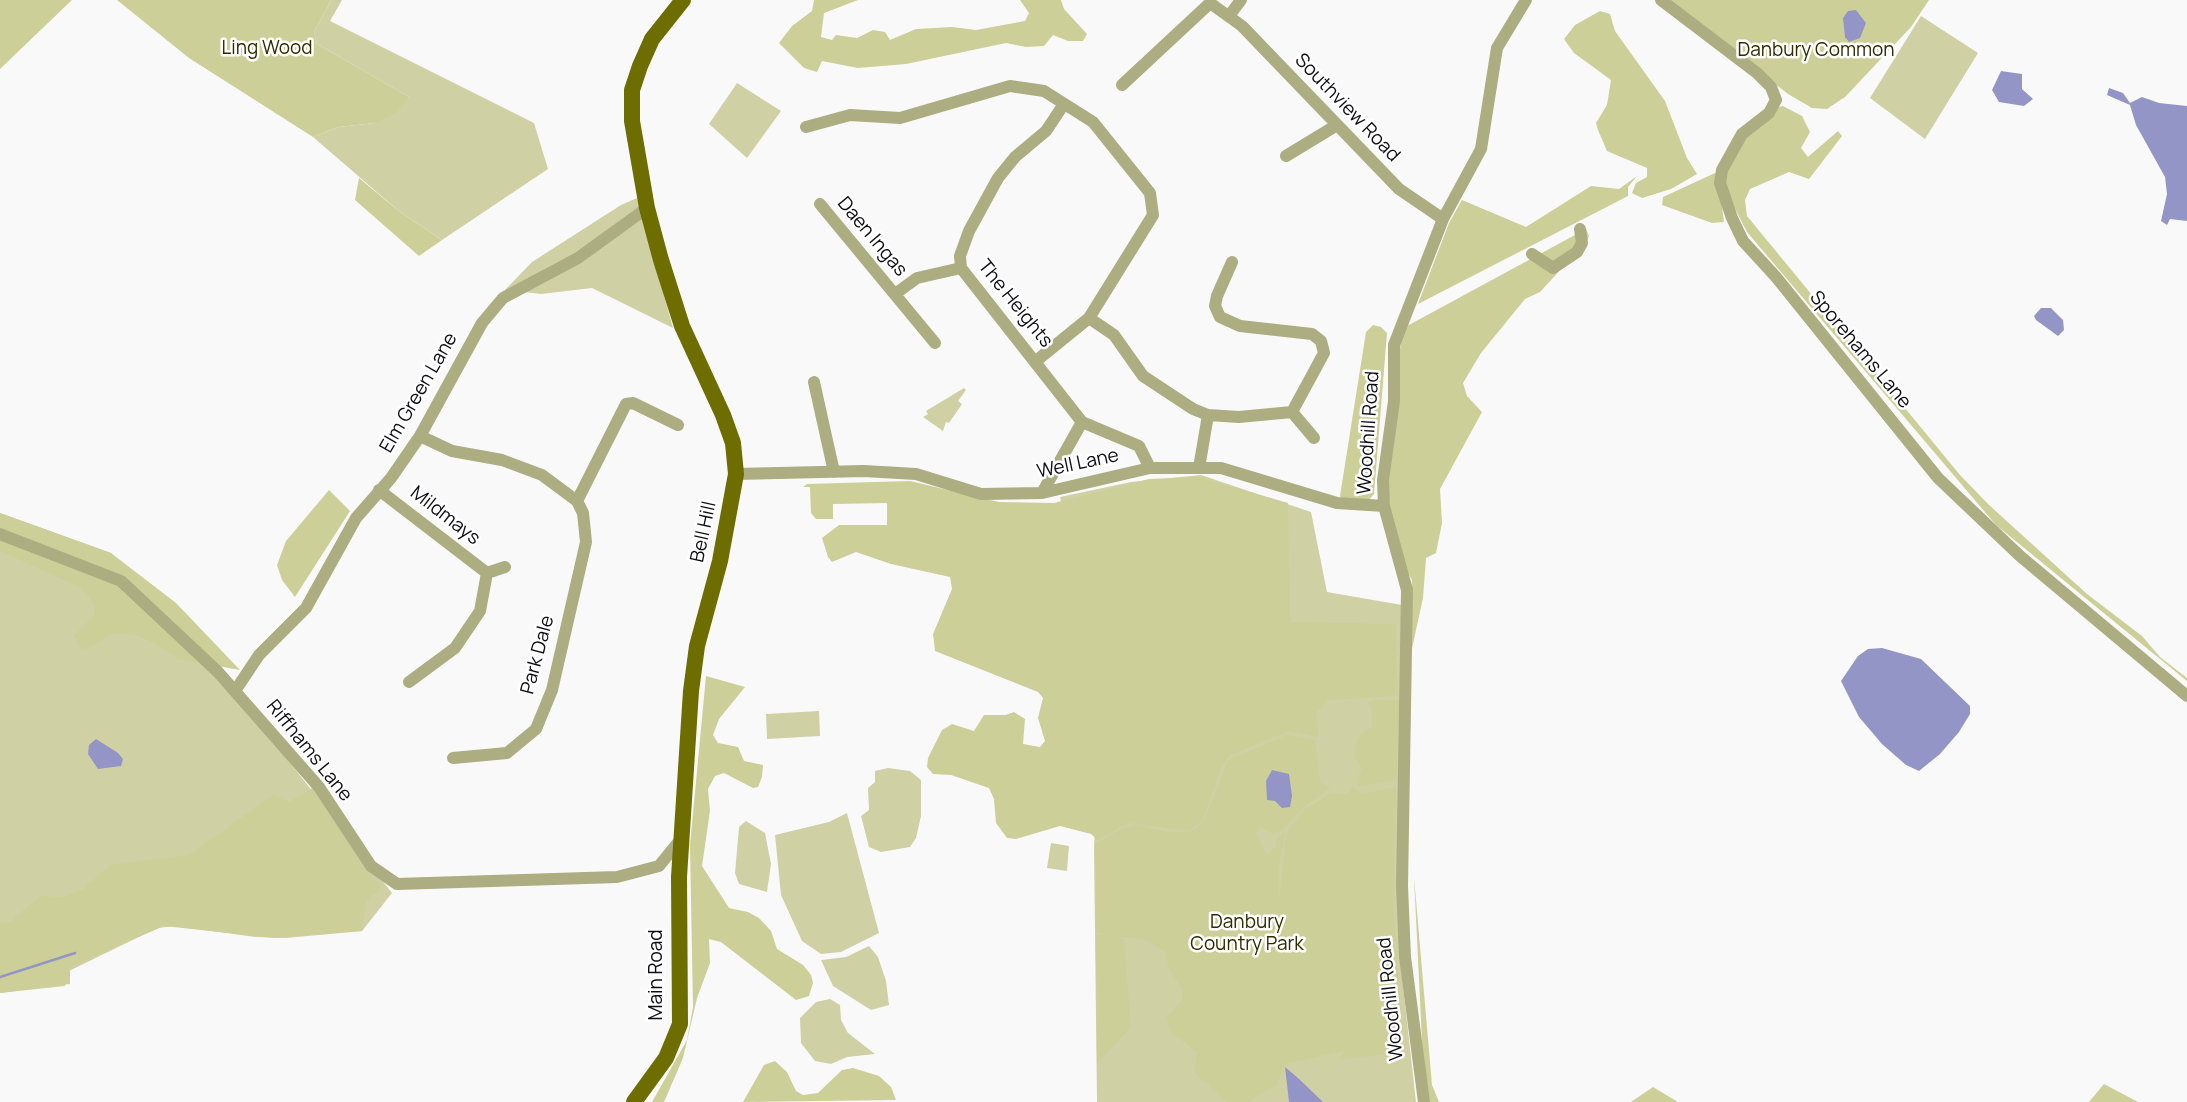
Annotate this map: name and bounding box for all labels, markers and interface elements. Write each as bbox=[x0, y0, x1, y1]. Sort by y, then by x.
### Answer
park label: Ling Wood bbox=[222, 38, 312, 60]
park label: Danbury Common bbox=[1737, 40, 1895, 62]
street label: Southview Road bbox=[1290, 49, 1404, 167]
street label: Daen Ingas bbox=[832, 193, 912, 281]
street label: The Heights bbox=[973, 256, 1057, 352]
street label: Sporehams Lane bbox=[1804, 287, 1916, 413]
street label: Elm Green Lane bbox=[375, 329, 463, 457]
street label: Woodhill Road bbox=[1353, 370, 1385, 496]
street label: Well Lane bbox=[1035, 444, 1121, 484]
street label: Mildmays bbox=[406, 482, 484, 550]
street label: Bell Hill bbox=[686, 499, 722, 565]
street label: Park Dale bbox=[517, 613, 559, 697]
street label: Riffhams Lane bbox=[261, 696, 357, 806]
park label: Danbury Country Park bbox=[1190, 912, 1304, 956]
street label: Main Road bbox=[646, 929, 668, 1021]
street label: Woodhill Road bbox=[1373, 936, 1409, 1062]

